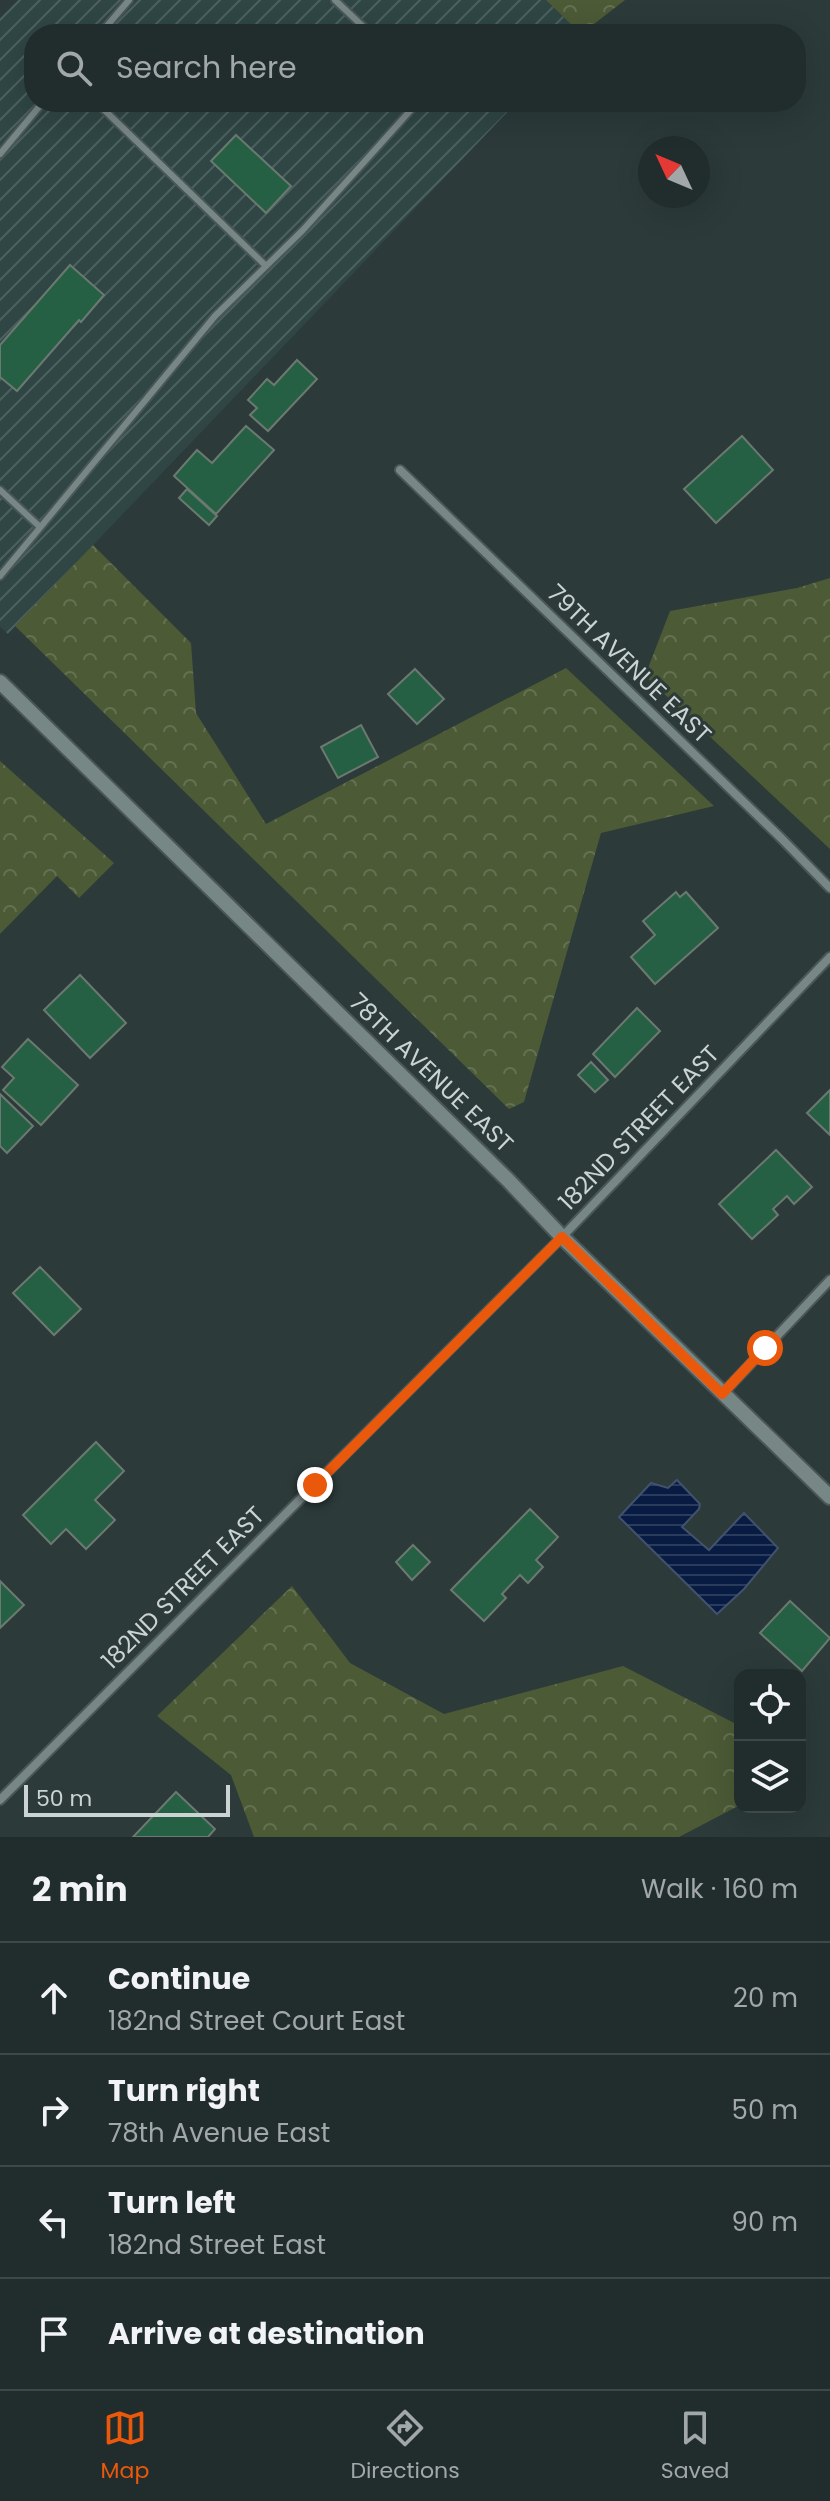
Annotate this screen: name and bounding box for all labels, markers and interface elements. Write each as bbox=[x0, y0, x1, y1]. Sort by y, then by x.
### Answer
search box bbox=[24, 24, 806, 112]
icon: search bbox=[52, 46, 96, 90]
text: Search here bbox=[116, 46, 297, 89]
north arrow bbox=[638, 136, 710, 208]
street label: 79TH AVENUE EAST bbox=[540, 577, 719, 751]
street label: 78TH AVENUE EAST bbox=[342, 986, 521, 1160]
street label: 182ND STREET EAST bbox=[551, 1038, 726, 1218]
route start bbox=[747, 1330, 783, 1366]
route end bbox=[297, 1467, 333, 1503]
street label: 182ND STREET EAST bbox=[94, 1499, 271, 1676]
map controls bbox=[734, 1669, 806, 1813]
button: locate bbox=[734, 1669, 806, 1741]
button: layers bbox=[734, 1741, 806, 1813]
scale bar bbox=[24, 1781, 230, 1817]
text: 50 m bbox=[36, 1783, 92, 1814]
text: 2 min bbox=[32, 1865, 128, 1913]
text: Walk · 160 m bbox=[641, 1871, 798, 1907]
text: Continue bbox=[108, 1957, 250, 2000]
icon: ahead bbox=[32, 1976, 76, 2020]
text: 20 m bbox=[733, 1980, 798, 2016]
text: 182nd Street Court East bbox=[108, 2003, 405, 2039]
text: Turn right bbox=[108, 2069, 260, 2112]
icon: right bbox=[32, 2088, 76, 2132]
text: 50 m bbox=[732, 2092, 798, 2128]
text: 78th Avenue East bbox=[108, 2115, 330, 2151]
text: Turn left bbox=[108, 2181, 236, 2224]
icon: left bbox=[32, 2200, 76, 2244]
text: 90 m bbox=[732, 2204, 798, 2240]
text: 182nd Street East bbox=[108, 2227, 326, 2263]
icon: arrive bbox=[32, 2312, 76, 2356]
text: Arrive at destination bbox=[108, 2312, 425, 2355]
tab: Map bbox=[101, 2406, 149, 2487]
tab: Directions bbox=[350, 2406, 460, 2487]
tab: Saved bbox=[661, 2406, 729, 2487]

